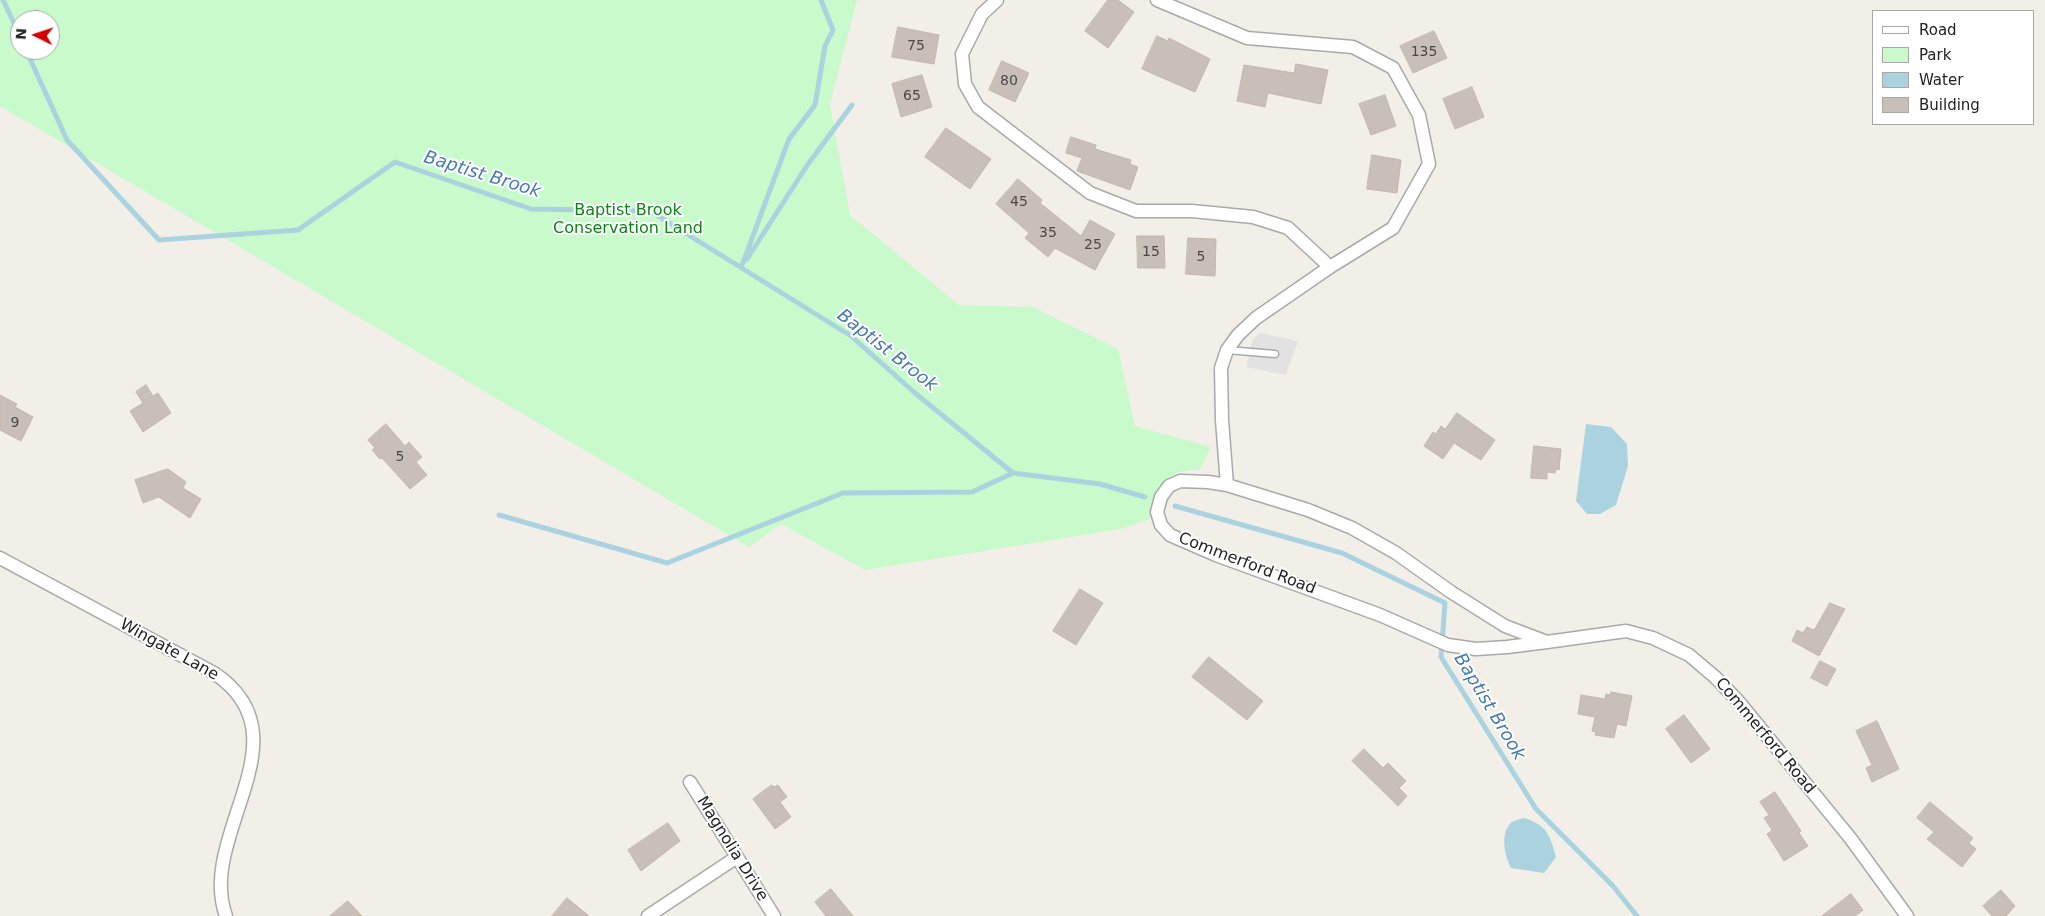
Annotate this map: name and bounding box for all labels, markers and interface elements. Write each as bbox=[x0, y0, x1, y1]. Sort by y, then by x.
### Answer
north arrow bbox=[10, 10, 60, 60]
legend bbox=[1872, 10, 2035, 125]
text: Road bbox=[1919, 21, 1957, 39]
text: N bbox=[13, 28, 29, 40]
house number: 75 bbox=[907, 38, 925, 54]
house number: 135 bbox=[1411, 44, 1437, 60]
text: Park bbox=[1919, 46, 1951, 64]
text: Water bbox=[1919, 71, 1963, 89]
house number: 80 bbox=[1000, 73, 1018, 89]
house number: 65 bbox=[903, 88, 921, 104]
text: Building bbox=[1919, 96, 1980, 114]
water label: Baptist Brook bbox=[421, 147, 543, 203]
house number: 45 bbox=[1010, 194, 1028, 210]
park label: Baptist Brook Conservation Land bbox=[553, 201, 703, 239]
house number: 35 bbox=[1039, 225, 1057, 241]
house number: 25 bbox=[1084, 237, 1102, 253]
house number: 15 bbox=[1142, 244, 1160, 260]
house number: 5 bbox=[1197, 249, 1205, 265]
water label: Baptist Brook bbox=[833, 305, 941, 397]
house number: 9 bbox=[11, 415, 19, 431]
house number: 5 bbox=[396, 449, 404, 465]
street label: Commerford Road bbox=[1176, 529, 1318, 599]
street label: Wingate Lane bbox=[116, 615, 222, 685]
water label: Baptist Brook bbox=[1449, 649, 1529, 765]
street label: Commerford Road bbox=[1711, 674, 1819, 798]
street label: Magnolia Drive bbox=[692, 793, 772, 905]

